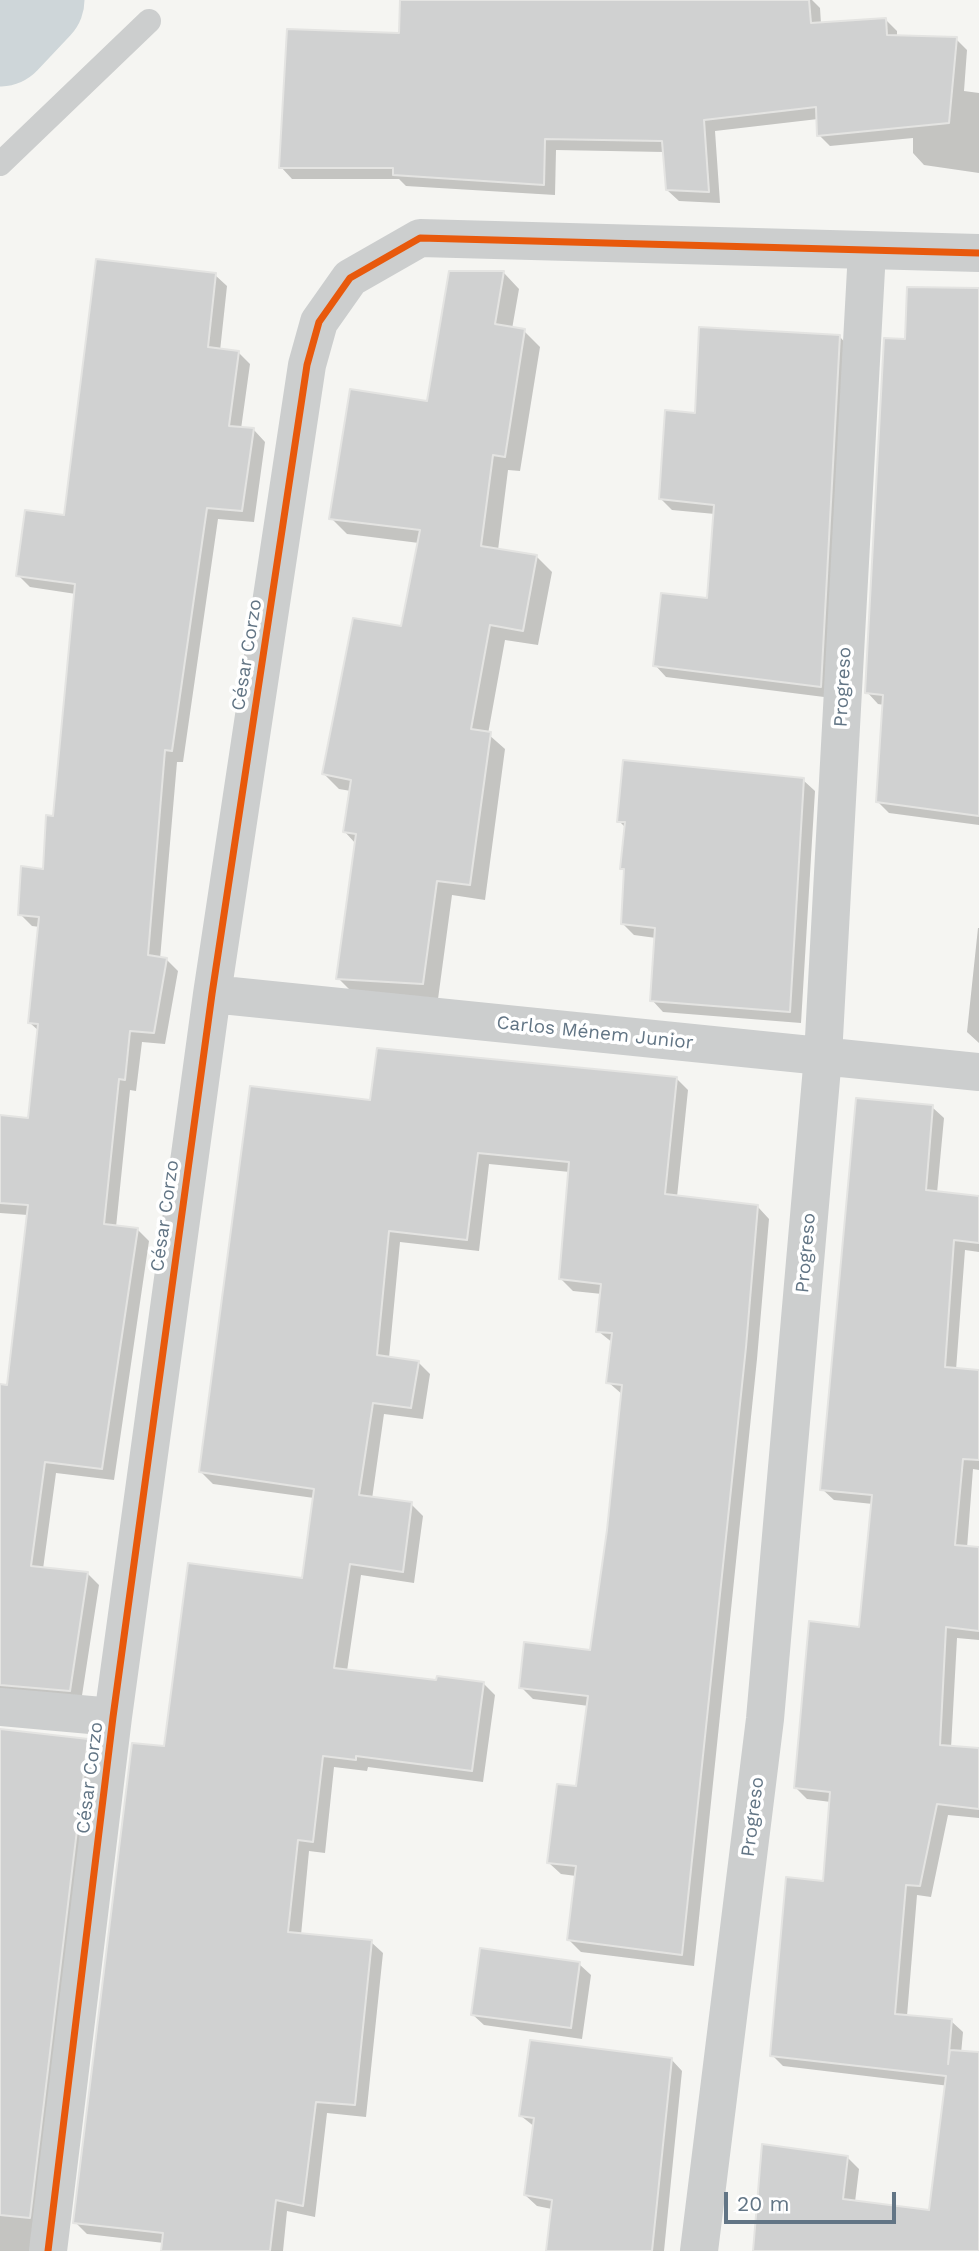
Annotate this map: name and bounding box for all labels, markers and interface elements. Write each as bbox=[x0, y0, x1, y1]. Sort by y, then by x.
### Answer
street label: César Corzo bbox=[227, 598, 267, 712]
street label: Progreso bbox=[830, 646, 856, 728]
street label: Carlos Ménem Junior bbox=[495, 1011, 695, 1055]
street label: César Corzo bbox=[146, 1159, 184, 1273]
street label: Progreso bbox=[791, 1212, 821, 1294]
street label: César Corzo bbox=[72, 1721, 108, 1835]
street label: Progreso bbox=[737, 1776, 769, 1858]
scale bar bbox=[727, 2178, 898, 2222]
text: 20 m bbox=[737, 2191, 789, 2216]

